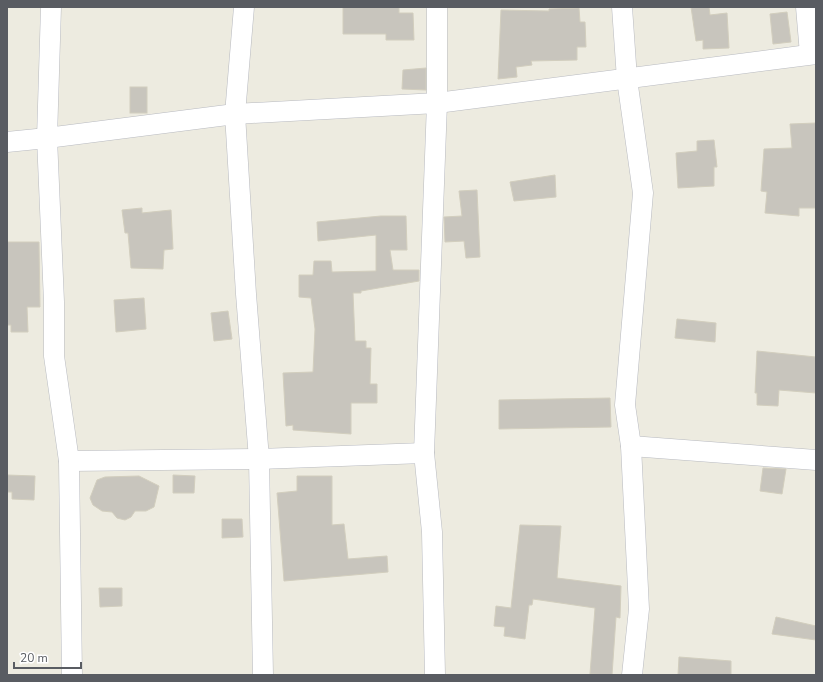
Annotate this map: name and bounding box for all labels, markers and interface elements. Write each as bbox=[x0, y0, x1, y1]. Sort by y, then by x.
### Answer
scale bar bbox=[14, 644, 81, 670]
text: 20 m bbox=[20, 650, 48, 666]

